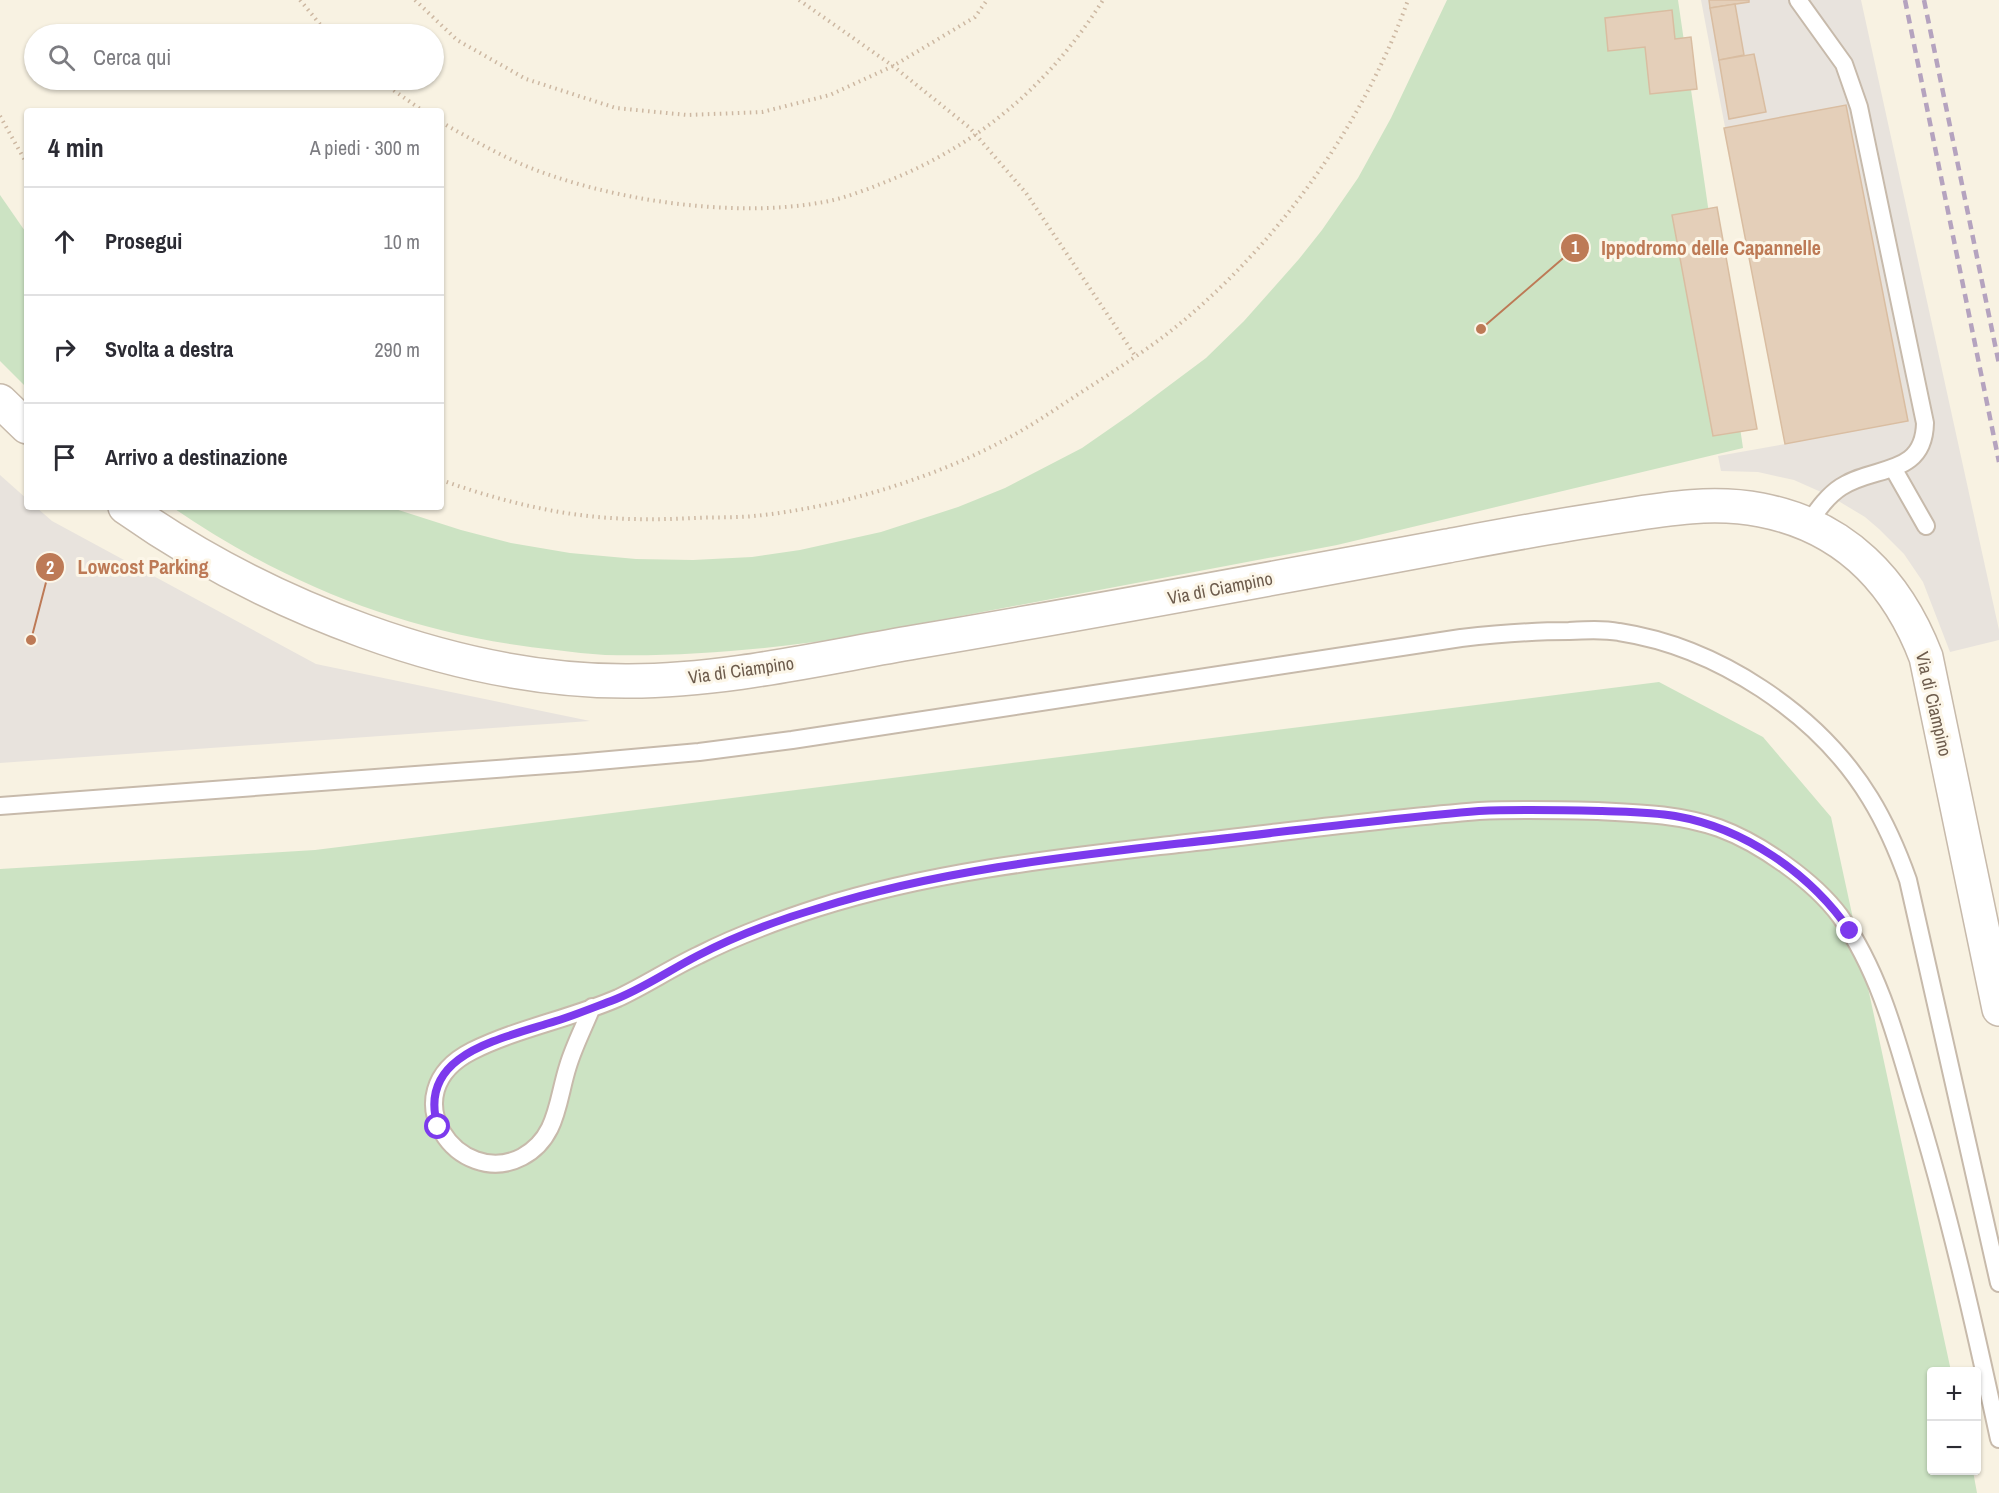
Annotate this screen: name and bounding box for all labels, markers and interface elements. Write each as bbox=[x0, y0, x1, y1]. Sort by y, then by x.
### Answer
search box bbox=[24, 24, 444, 90]
icon: search bbox=[45, 41, 78, 74]
text: Cerca qui bbox=[93, 42, 171, 72]
text: 4 min bbox=[48, 130, 104, 165]
text: A piedi · 300 m bbox=[310, 134, 420, 161]
icon: ahead bbox=[48, 225, 81, 258]
text: Prosegui bbox=[105, 226, 182, 256]
text: 10 m bbox=[384, 228, 420, 255]
callout: Ippodromo delle Capannelle bbox=[1560, 229, 1833, 267]
text: Ippodromo delle Capannelle bbox=[1601, 234, 1821, 261]
text: 1 bbox=[1571, 235, 1580, 260]
icon: right bbox=[48, 333, 81, 366]
text: Svolta a destra bbox=[105, 334, 233, 364]
text: 290 m bbox=[374, 336, 420, 363]
icon: arrive bbox=[48, 441, 81, 474]
text: Arrivo a destinazione bbox=[105, 442, 287, 472]
callout: Lowcost Parking bbox=[35, 548, 221, 586]
text: Lowcost Parking bbox=[77, 553, 209, 580]
text: 2 bbox=[46, 555, 54, 580]
street label: Via di Ciampino bbox=[1165, 566, 1275, 610]
street label: Via di Ciampino bbox=[1910, 649, 1958, 759]
street label: Via di Ciampino bbox=[687, 650, 795, 690]
route end bbox=[1836, 917, 1862, 943]
route start bbox=[424, 1113, 450, 1139]
map controls bbox=[1927, 1367, 1981, 1475]
button: + bbox=[1927, 1367, 1981, 1421]
button: − bbox=[1927, 1421, 1981, 1475]

